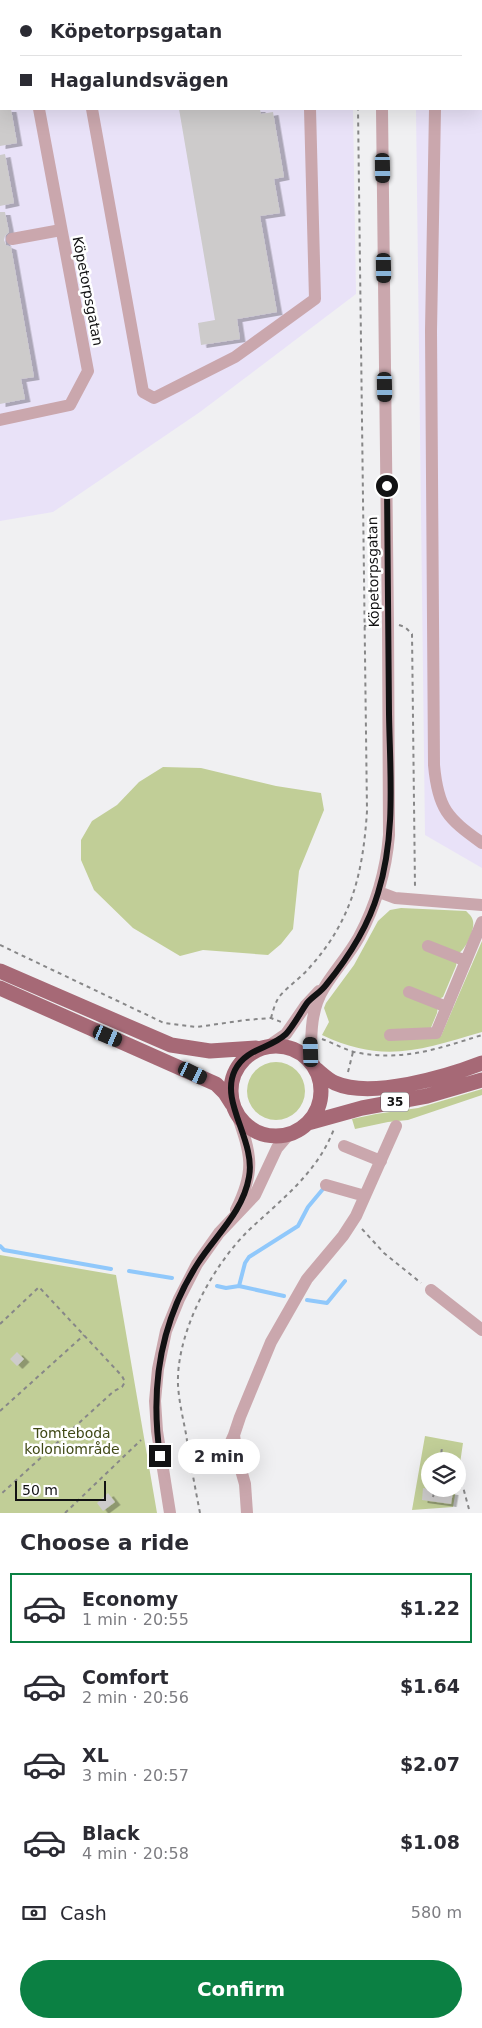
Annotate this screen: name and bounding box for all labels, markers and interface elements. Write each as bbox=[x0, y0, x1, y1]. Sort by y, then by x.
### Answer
text: Köpetorpsgatan bbox=[50, 20, 222, 42]
text: Hagalundsvägen bbox=[50, 69, 229, 91]
car bbox=[375, 153, 390, 183]
street label: Köpetorpsgatan bbox=[70, 235, 106, 347]
car bbox=[376, 253, 391, 283]
car bbox=[377, 372, 392, 402]
route start bbox=[376, 475, 398, 497]
street label: Köpetorpsgatan bbox=[364, 516, 382, 628]
car bbox=[91, 1023, 124, 1049]
car bbox=[302, 1037, 319, 1067]
car bbox=[176, 1060, 209, 1086]
road number: 35 bbox=[381, 1092, 409, 1112]
park label: Tomteboda koloniområde bbox=[24, 1425, 120, 1457]
callout: 2 min bbox=[178, 1438, 260, 1474]
route end bbox=[149, 1445, 171, 1467]
text: 2 min bbox=[194, 1447, 244, 1466]
map controls bbox=[421, 1452, 466, 1497]
button: layers bbox=[421, 1452, 466, 1497]
scale bar bbox=[15, 1478, 106, 1501]
text: 50 m bbox=[22, 1482, 58, 1498]
text: Choose a ride bbox=[20, 1530, 189, 1555]
icon: car bbox=[22, 1586, 67, 1631]
text: Economy bbox=[82, 1588, 178, 1610]
text: $1.22 bbox=[400, 1597, 460, 1619]
text: 1 min · 20:55 bbox=[82, 1610, 189, 1629]
icon: car bbox=[22, 1664, 67, 1709]
text: Comfort bbox=[82, 1666, 169, 1688]
text: $1.64 bbox=[400, 1675, 460, 1697]
text: 2 min · 20:56 bbox=[82, 1688, 189, 1707]
icon: car bbox=[22, 1742, 67, 1787]
text: XL bbox=[82, 1744, 109, 1766]
text: $2.07 bbox=[400, 1753, 460, 1775]
text: 3 min · 20:57 bbox=[82, 1766, 189, 1785]
icon: car bbox=[22, 1820, 67, 1865]
text: Black bbox=[82, 1822, 140, 1844]
text: $1.08 bbox=[400, 1831, 460, 1853]
text: 4 min · 20:58 bbox=[82, 1844, 189, 1863]
icon: cash bbox=[20, 1899, 48, 1927]
text: Cash bbox=[60, 1902, 107, 1924]
text: 580 m bbox=[411, 1903, 462, 1922]
button: Confirm bbox=[20, 1960, 462, 2018]

